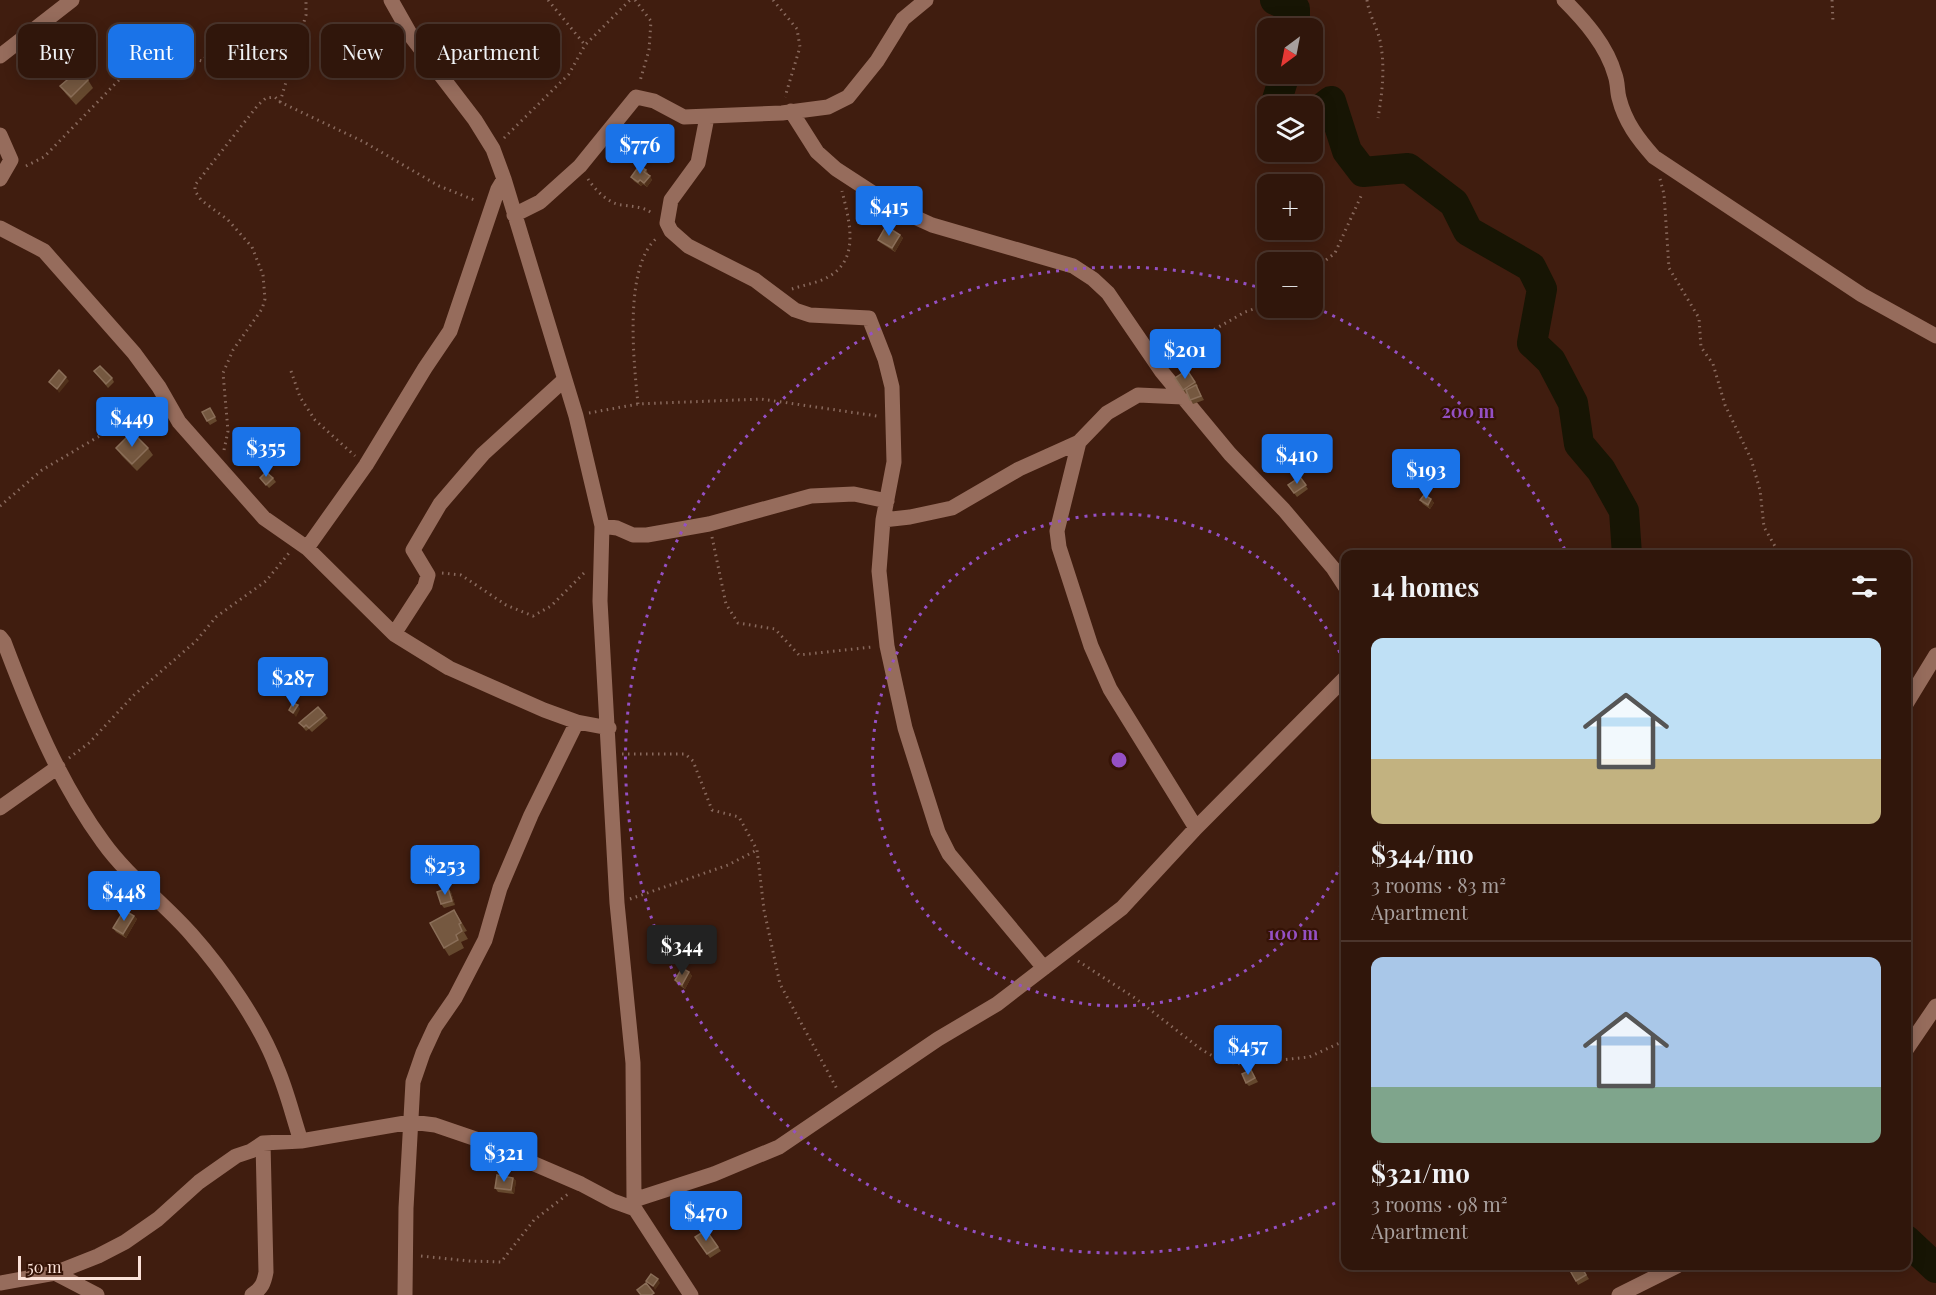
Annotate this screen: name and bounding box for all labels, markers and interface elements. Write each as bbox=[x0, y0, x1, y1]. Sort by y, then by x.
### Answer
north arrow bbox=[1257, 18, 1323, 84]
map controls bbox=[1257, 18, 1323, 318]
chip: Buy bbox=[18, 24, 96, 78]
chip: Rent bbox=[108, 24, 194, 78]
chip: Filters bbox=[206, 24, 309, 78]
chip: New bbox=[321, 24, 404, 78]
chip: Apartment bbox=[416, 24, 560, 78]
button: layers bbox=[1257, 96, 1323, 162]
pin: $776 bbox=[604, 124, 676, 175]
text: $776 bbox=[620, 130, 660, 157]
button: + bbox=[1257, 174, 1323, 240]
pin: $415 bbox=[853, 186, 925, 237]
text: $415 bbox=[870, 192, 908, 219]
button: − bbox=[1257, 252, 1323, 318]
pin: $201 bbox=[1149, 329, 1221, 380]
text: $201 bbox=[1164, 335, 1206, 362]
pin: $449 bbox=[96, 397, 168, 448]
text: 200 m bbox=[1441, 399, 1495, 423]
text: $449 bbox=[110, 403, 154, 430]
pin: $355 bbox=[230, 427, 302, 478]
text: $355 bbox=[246, 433, 286, 460]
pin: $410 bbox=[1261, 434, 1333, 485]
text: $410 bbox=[1276, 440, 1318, 467]
pin: $193 bbox=[1390, 449, 1462, 500]
text: $193 bbox=[1406, 455, 1446, 482]
text: 14 homes bbox=[1371, 569, 1479, 604]
icon: filters bbox=[1848, 570, 1881, 603]
pin: $287 bbox=[257, 657, 329, 708]
text: $287 bbox=[272, 663, 314, 690]
icon: home bbox=[1572, 677, 1680, 785]
centre of rings bbox=[1109, 750, 1129, 770]
text: $344/mo bbox=[1371, 836, 1474, 871]
pin: $253 bbox=[409, 845, 481, 896]
text: $253 bbox=[425, 851, 465, 878]
pin: $448 bbox=[88, 871, 160, 922]
text: 3 rooms · 83 m² bbox=[1371, 871, 1506, 898]
text: $448 bbox=[102, 877, 146, 904]
text: Apartment bbox=[1371, 898, 1468, 925]
text: 100 m bbox=[1268, 921, 1319, 945]
pin: $344 bbox=[646, 925, 718, 976]
text: $344 bbox=[661, 931, 703, 958]
icon: home bbox=[1572, 996, 1680, 1104]
pin: $457 bbox=[1212, 1025, 1284, 1076]
text: $457 bbox=[1228, 1031, 1268, 1058]
pin: $321 bbox=[468, 1132, 540, 1183]
text: $321 bbox=[484, 1138, 524, 1165]
text: $321/mo bbox=[1371, 1155, 1470, 1190]
text: 3 rooms · 98 m² bbox=[1371, 1190, 1507, 1217]
pin: $470 bbox=[670, 1191, 742, 1242]
text: $470 bbox=[684, 1197, 728, 1224]
text: Apartment bbox=[1371, 1217, 1468, 1244]
scale bar bbox=[18, 1253, 141, 1280]
text: 50 m bbox=[27, 1256, 61, 1277]

